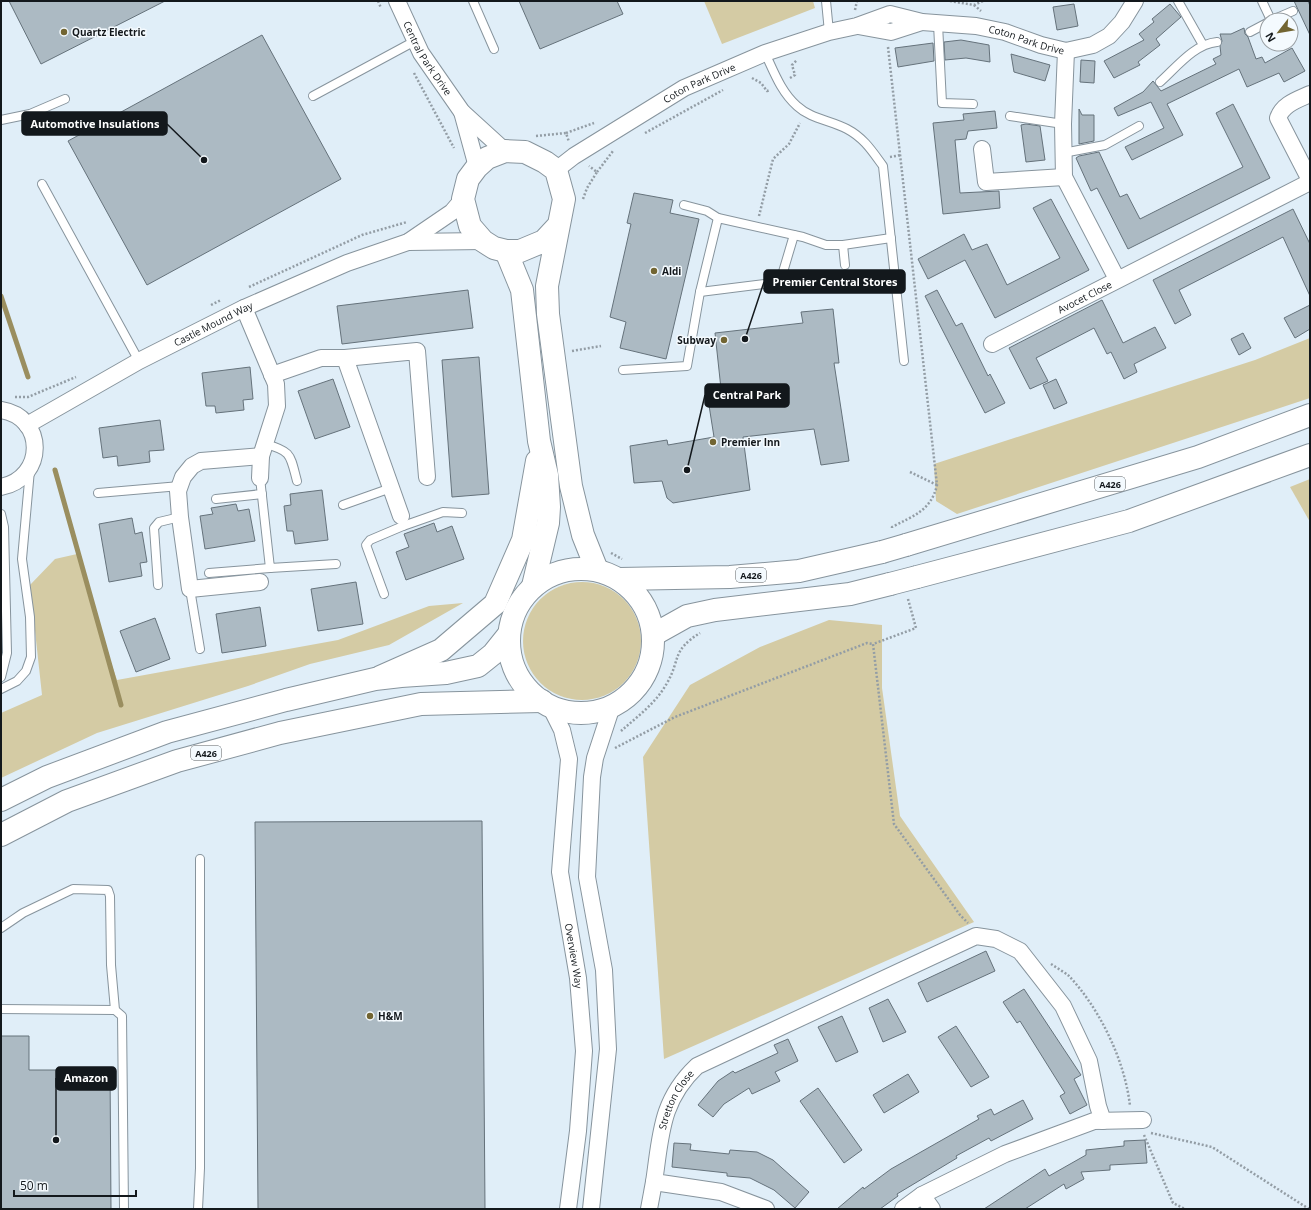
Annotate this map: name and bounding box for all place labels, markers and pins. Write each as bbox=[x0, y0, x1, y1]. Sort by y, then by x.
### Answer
place label: Quartz Electric bbox=[72, 25, 146, 39]
marker: Quartz Electric bbox=[59, 27, 69, 37]
callout: Automotive Insulations bbox=[22, 112, 167, 135]
place label: Aldi bbox=[662, 264, 681, 278]
marker: Aldi bbox=[649, 266, 659, 276]
callout: Premier Central Stores bbox=[764, 270, 905, 293]
place label: Subway bbox=[677, 333, 716, 347]
marker: Subway bbox=[719, 335, 729, 345]
callout: Central Park bbox=[705, 384, 789, 407]
place label: Premier Inn bbox=[721, 435, 780, 449]
marker: Premier Inn bbox=[708, 437, 718, 447]
place label: H&M bbox=[378, 1009, 403, 1023]
marker: H&M bbox=[365, 1011, 375, 1021]
callout: Amazon bbox=[56, 1067, 116, 1090]

